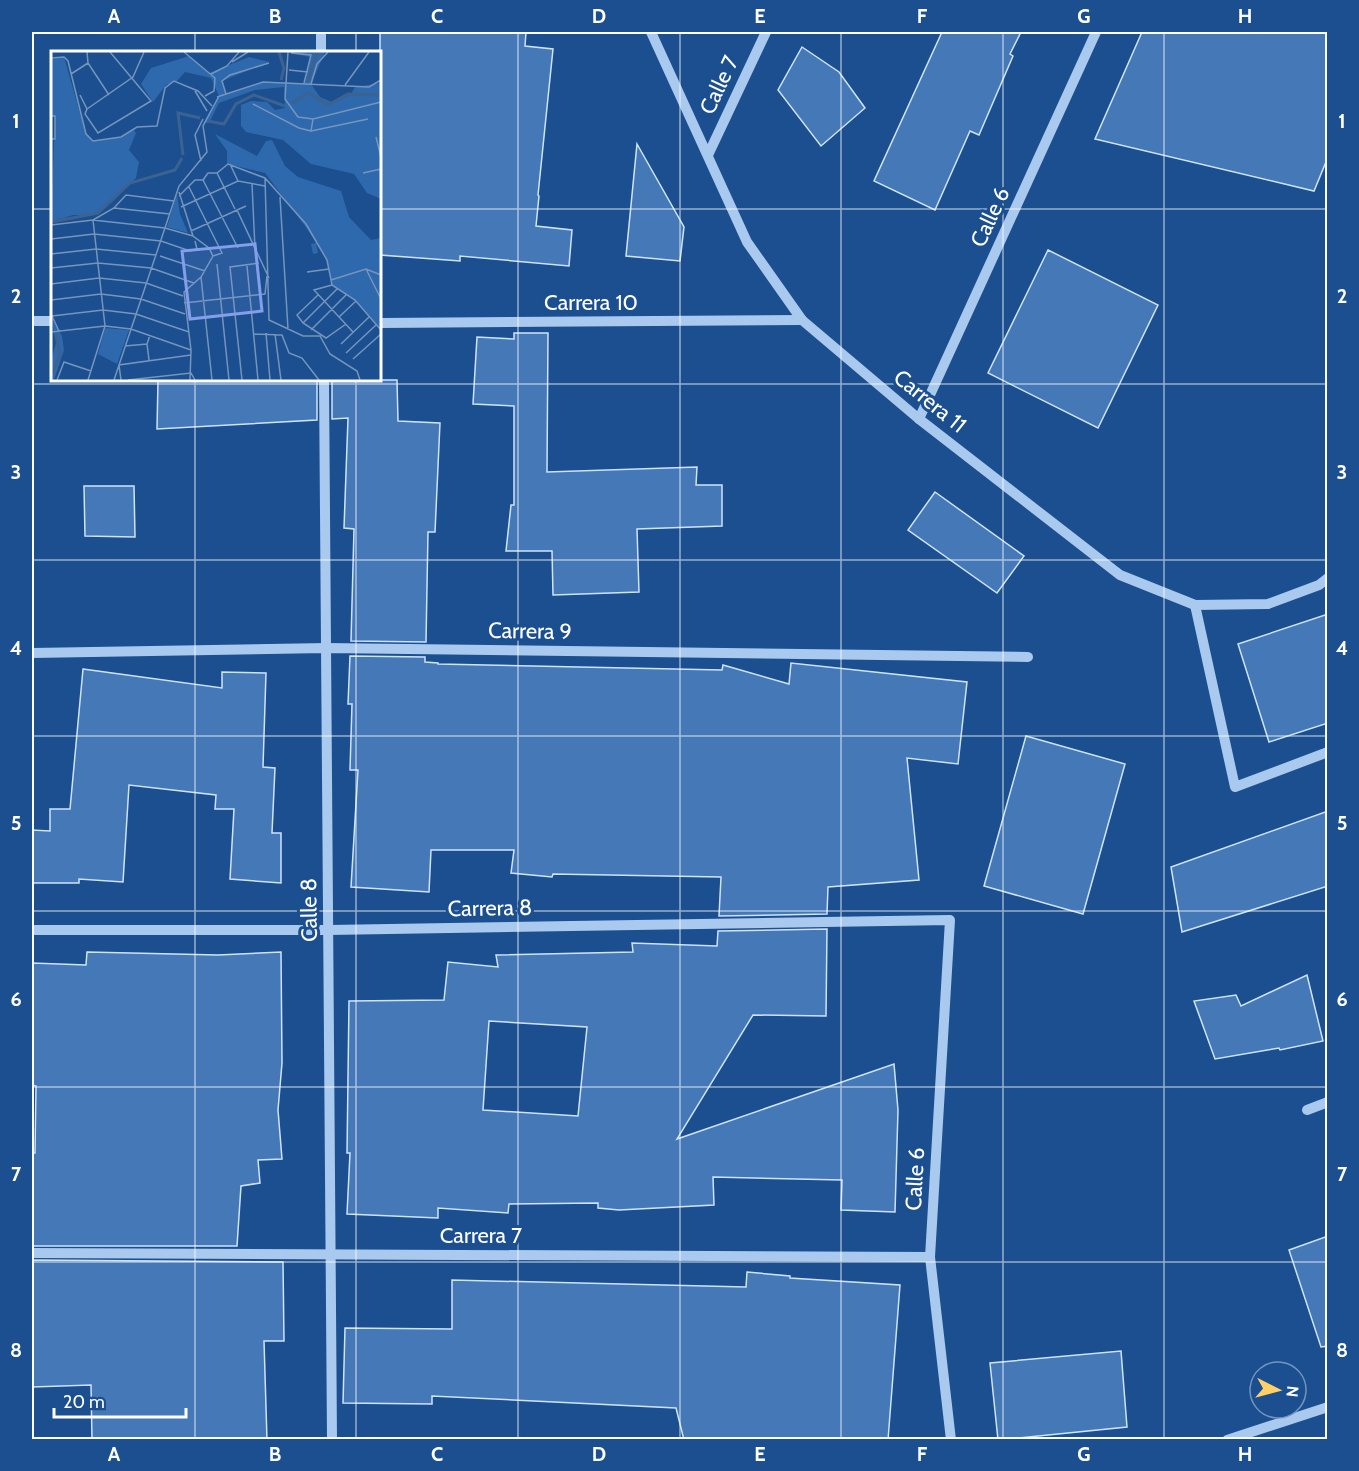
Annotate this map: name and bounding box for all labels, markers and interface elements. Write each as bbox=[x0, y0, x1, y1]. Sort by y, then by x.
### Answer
text: A bbox=[108, 4, 121, 28]
text: B bbox=[269, 4, 281, 28]
text: C bbox=[431, 4, 443, 28]
text: D bbox=[592, 4, 606, 28]
text: E bbox=[754, 4, 766, 28]
text: F bbox=[917, 4, 928, 28]
text: G bbox=[1077, 4, 1091, 28]
text: H bbox=[1238, 4, 1252, 28]
inset map bbox=[51, 51, 381, 381]
street label: Calle 7 bbox=[694, 51, 744, 119]
text: 1 bbox=[12, 109, 20, 133]
text: 1 bbox=[1338, 109, 1346, 133]
street label: Calle 6 bbox=[964, 183, 1016, 251]
text: 2 bbox=[11, 284, 21, 308]
text: 2 bbox=[1337, 284, 1347, 308]
street label: Carrera 10 bbox=[544, 289, 638, 316]
street label: Carrera 11 bbox=[888, 364, 972, 438]
text: 3 bbox=[11, 460, 21, 484]
text: 3 bbox=[1337, 460, 1347, 484]
street label: Carrera 9 bbox=[488, 617, 572, 645]
text: 4 bbox=[10, 636, 22, 660]
text: 4 bbox=[1336, 636, 1348, 660]
text: 5 bbox=[11, 811, 21, 835]
text: 5 bbox=[1337, 811, 1347, 835]
street label: Calle 8 bbox=[295, 878, 323, 942]
street label: Carrera 8 bbox=[447, 894, 533, 922]
text: 6 bbox=[10, 987, 22, 1011]
text: 6 bbox=[1336, 987, 1348, 1011]
street label: Calle 6 bbox=[900, 1147, 930, 1211]
text: 7 bbox=[11, 1162, 22, 1186]
text: 7 bbox=[1337, 1162, 1348, 1186]
street label: Carrera 7 bbox=[440, 1222, 522, 1249]
text: 8 bbox=[10, 1338, 22, 1362]
text: 8 bbox=[1336, 1338, 1348, 1362]
north arrow bbox=[1248, 1360, 1308, 1420]
scale bar bbox=[54, 1381, 186, 1419]
text: N bbox=[1282, 1385, 1302, 1398]
text: 20 m bbox=[63, 1391, 105, 1413]
text: A bbox=[108, 1442, 121, 1466]
text: B bbox=[269, 1442, 281, 1466]
text: C bbox=[431, 1442, 443, 1466]
text: D bbox=[592, 1442, 606, 1466]
text: E bbox=[754, 1442, 766, 1466]
text: F bbox=[917, 1442, 928, 1466]
text: G bbox=[1077, 1442, 1091, 1466]
text: H bbox=[1238, 1442, 1252, 1466]

